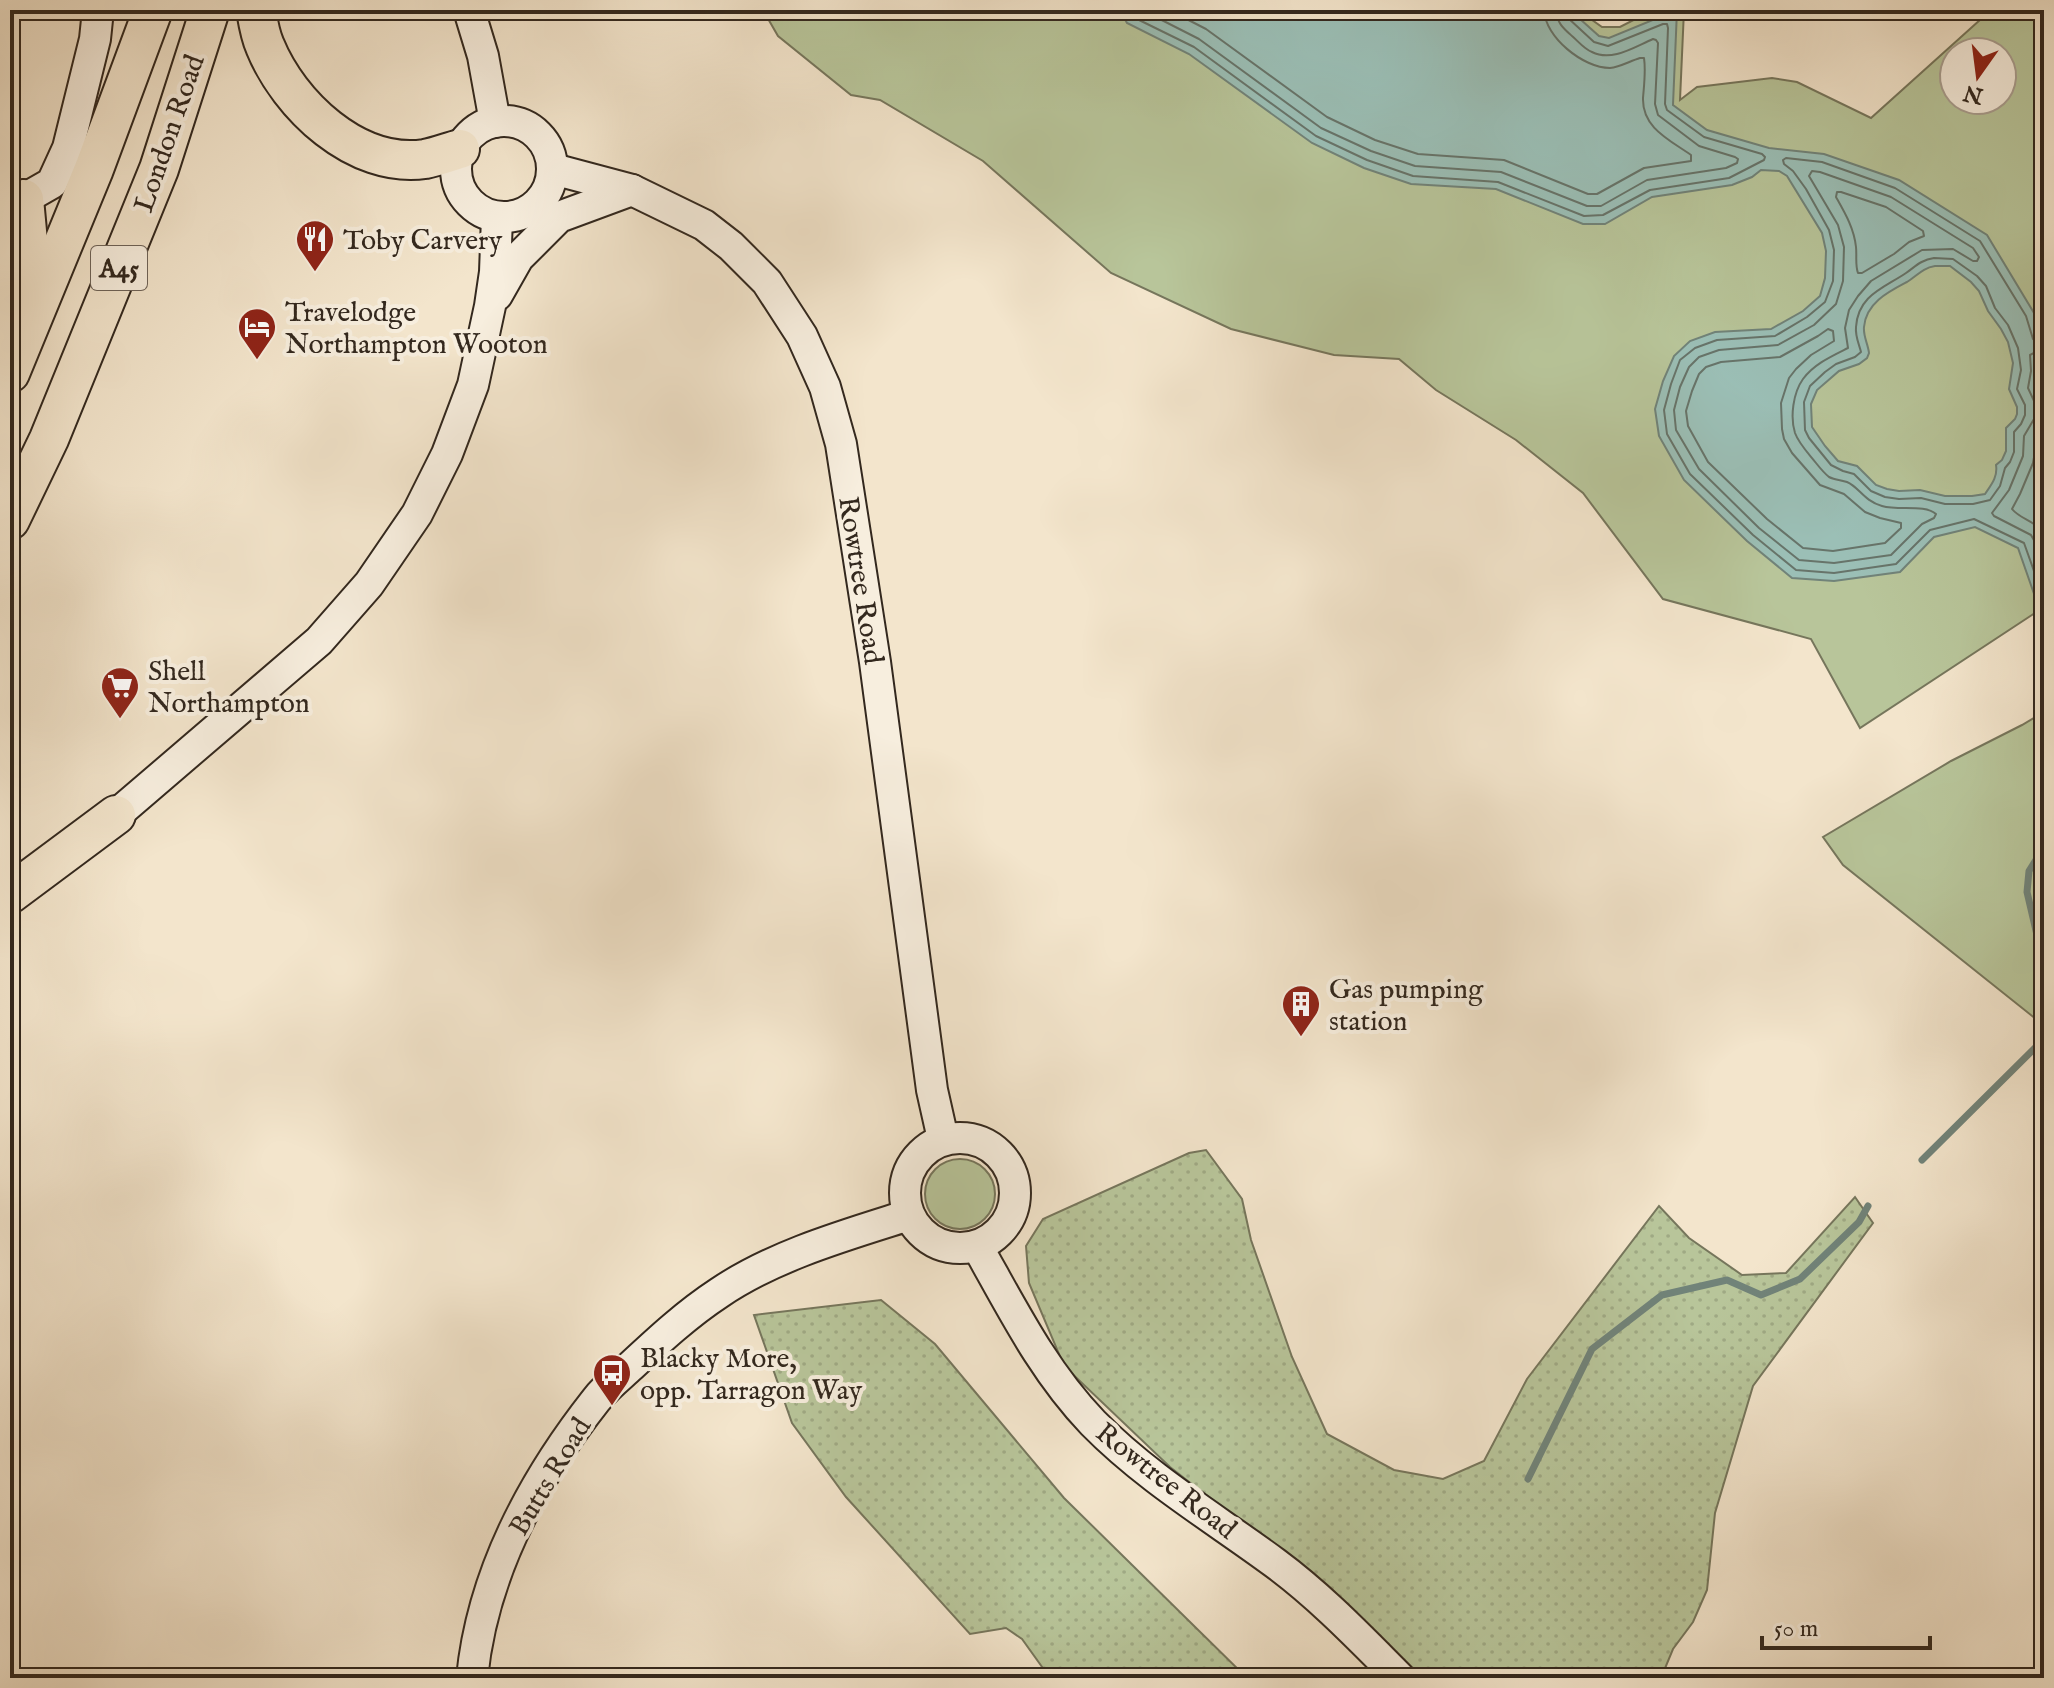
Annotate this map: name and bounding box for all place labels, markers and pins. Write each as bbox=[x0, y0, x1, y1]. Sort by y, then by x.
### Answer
restaurant icon: Toby Carvery bbox=[294, 218, 336, 273]
place label: Toby Carvery bbox=[343, 224, 502, 259]
place label: Travelodge Northampton Wooton bbox=[285, 296, 548, 363]
hotel icon: Travelodge Northampton Wooton bbox=[236, 306, 278, 361]
place label: Shell Northampton bbox=[148, 655, 310, 722]
supermarket icon: Shell Northampton bbox=[99, 665, 141, 720]
place label: Gas pumping station bbox=[1329, 973, 1484, 1040]
building icon: Gas pumping station bbox=[1280, 983, 1322, 1038]
place label: Blacky More, opp. Tarragon Way bbox=[640, 1342, 862, 1409]
bus stop icon: Blacky More, opp. Tarragon Way bbox=[591, 1352, 633, 1407]

